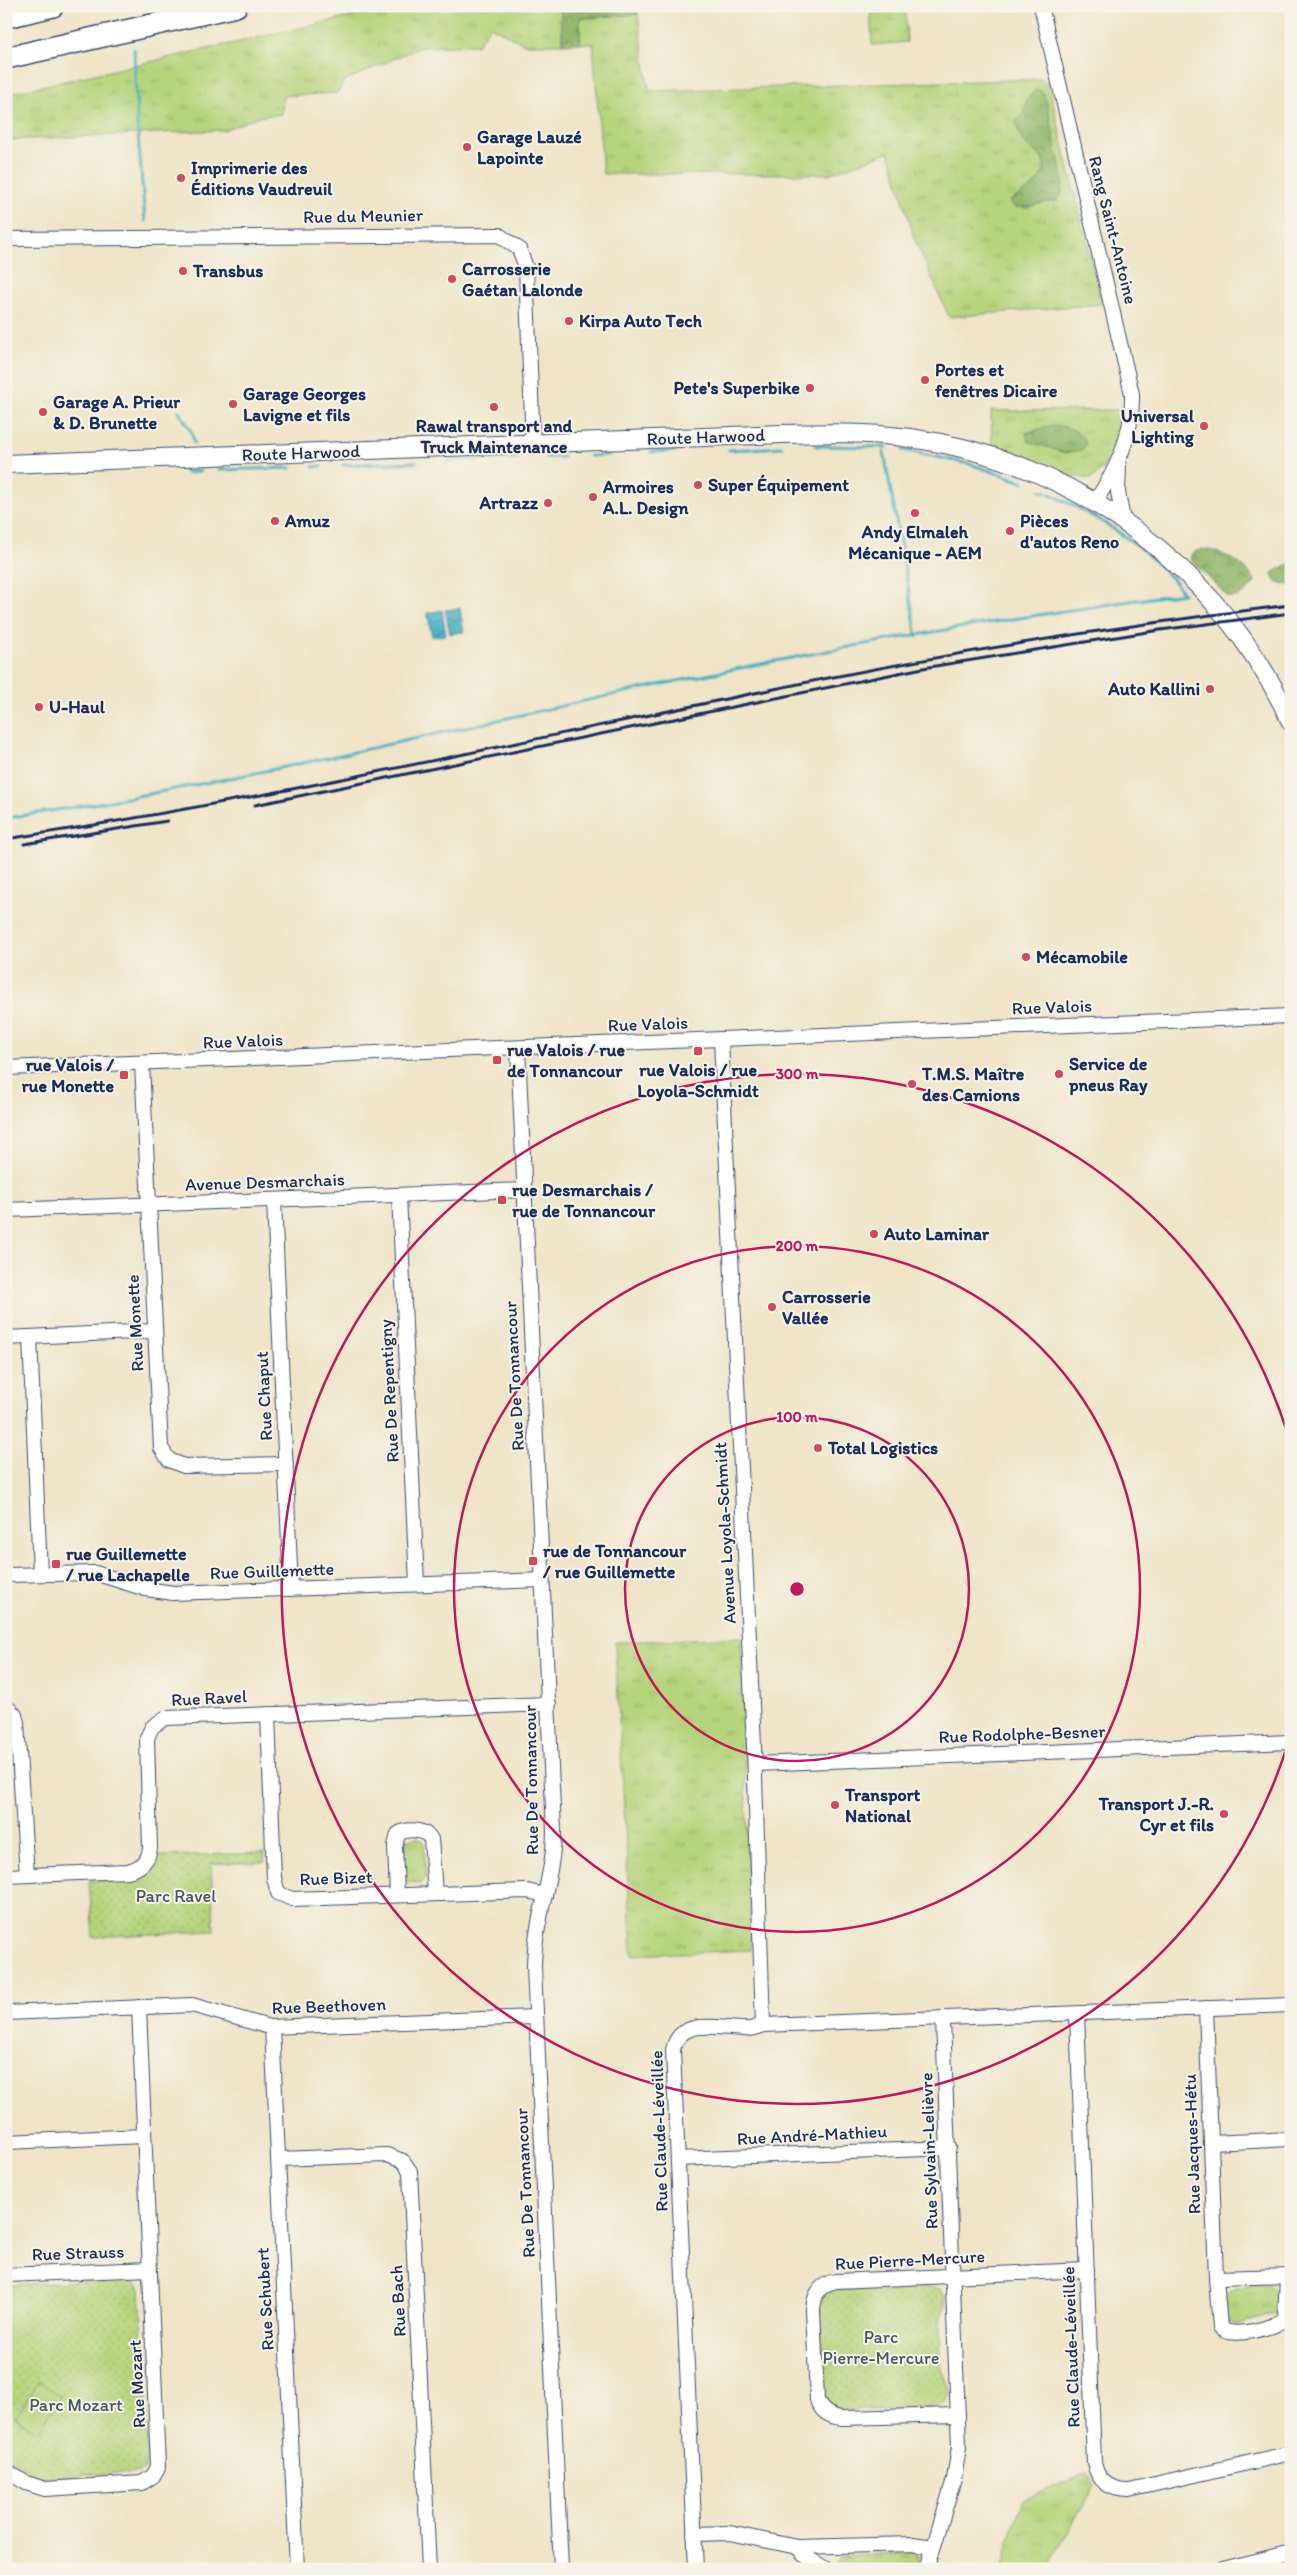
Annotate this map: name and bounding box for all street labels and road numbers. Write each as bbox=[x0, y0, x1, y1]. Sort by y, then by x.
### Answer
street label: Rang Saint-Antoine bbox=[1084, 154, 1142, 306]
street label: Rue du Meunier bbox=[303, 204, 424, 228]
street label: Route Harwood bbox=[646, 424, 766, 450]
street label: Route Harwood bbox=[241, 440, 361, 466]
street label: Rue Valois bbox=[1011, 995, 1093, 1019]
street label: Rue Valois bbox=[607, 1012, 689, 1036]
street label: Rue Valois bbox=[202, 1029, 284, 1053]
street label: Avenue Desmarchais bbox=[185, 1168, 345, 1196]
street label: Rue Monette bbox=[121, 1274, 149, 1372]
street label: Rue De Tonnancour bbox=[499, 1300, 529, 1451]
street label: Rue De Repentigny bbox=[374, 1318, 404, 1463]
street label: Rue Chaput bbox=[251, 1350, 277, 1441]
street label: Avenue Loyola-Schmidt bbox=[709, 1441, 741, 1624]
street label: Rue Guillemette bbox=[209, 1558, 335, 1584]
street label: Rue Ravel bbox=[170, 1685, 248, 1711]
street label: Rue De Tonnancour bbox=[519, 1705, 543, 1855]
street label: Rue Rodolphe-Besner bbox=[938, 1720, 1107, 1748]
street label: Rue Bizet bbox=[299, 1866, 373, 1890]
street label: Rue Beethoven bbox=[271, 1993, 387, 2019]
street label: Rue Claude-Léveillée bbox=[645, 2050, 673, 2212]
street label: Rue Sylvain-Lelièvre bbox=[915, 2072, 943, 2230]
street label: Rue Jacques-Hétu bbox=[1179, 2073, 1205, 2215]
street label: Rue De Tonnancour bbox=[510, 2107, 540, 2258]
street label: Rue André-Mathieu bbox=[736, 2120, 888, 2150]
street label: Rue Strauss bbox=[31, 2240, 125, 2266]
street label: Rue Pierre-Mercure bbox=[834, 2245, 986, 2275]
street label: Rue Schubert bbox=[251, 2247, 279, 2351]
street label: Rue Bach bbox=[385, 2265, 411, 2337]
street label: Rue Claude-Léveillée bbox=[1057, 2266, 1085, 2428]
street label: Rue Mozart bbox=[124, 2339, 150, 2429]

